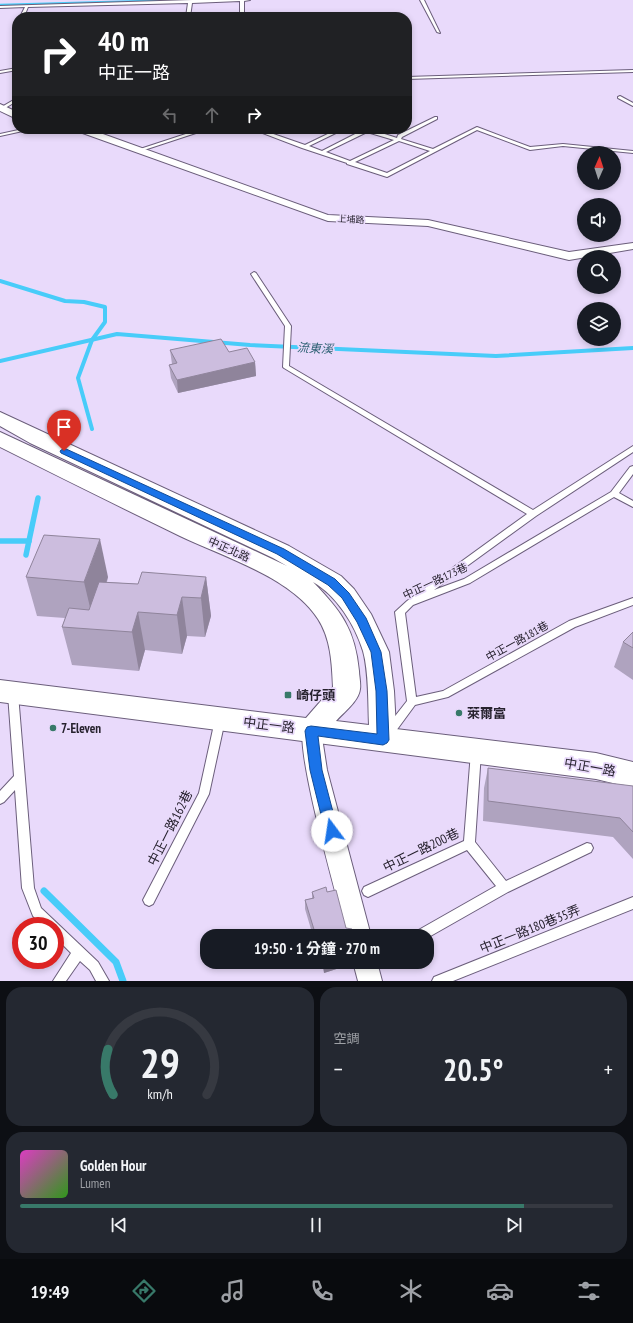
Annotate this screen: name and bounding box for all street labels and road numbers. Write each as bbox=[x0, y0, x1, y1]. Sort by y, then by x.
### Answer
street label: 上埔路 bbox=[337, 213, 365, 225]
street label: 中正北路 bbox=[206, 534, 252, 564]
street label: 中正一路173巷 bbox=[400, 560, 470, 602]
street label: 中正一路181巷 bbox=[483, 618, 551, 664]
street label: 中正一路 bbox=[242, 713, 296, 737]
street label: 中正一路 bbox=[563, 754, 617, 780]
street label: 中正一路162巷 bbox=[144, 787, 196, 869]
street label: 中正一路200巷 bbox=[380, 824, 462, 876]
street label: 中正一路180巷35弄 bbox=[477, 901, 583, 957]

